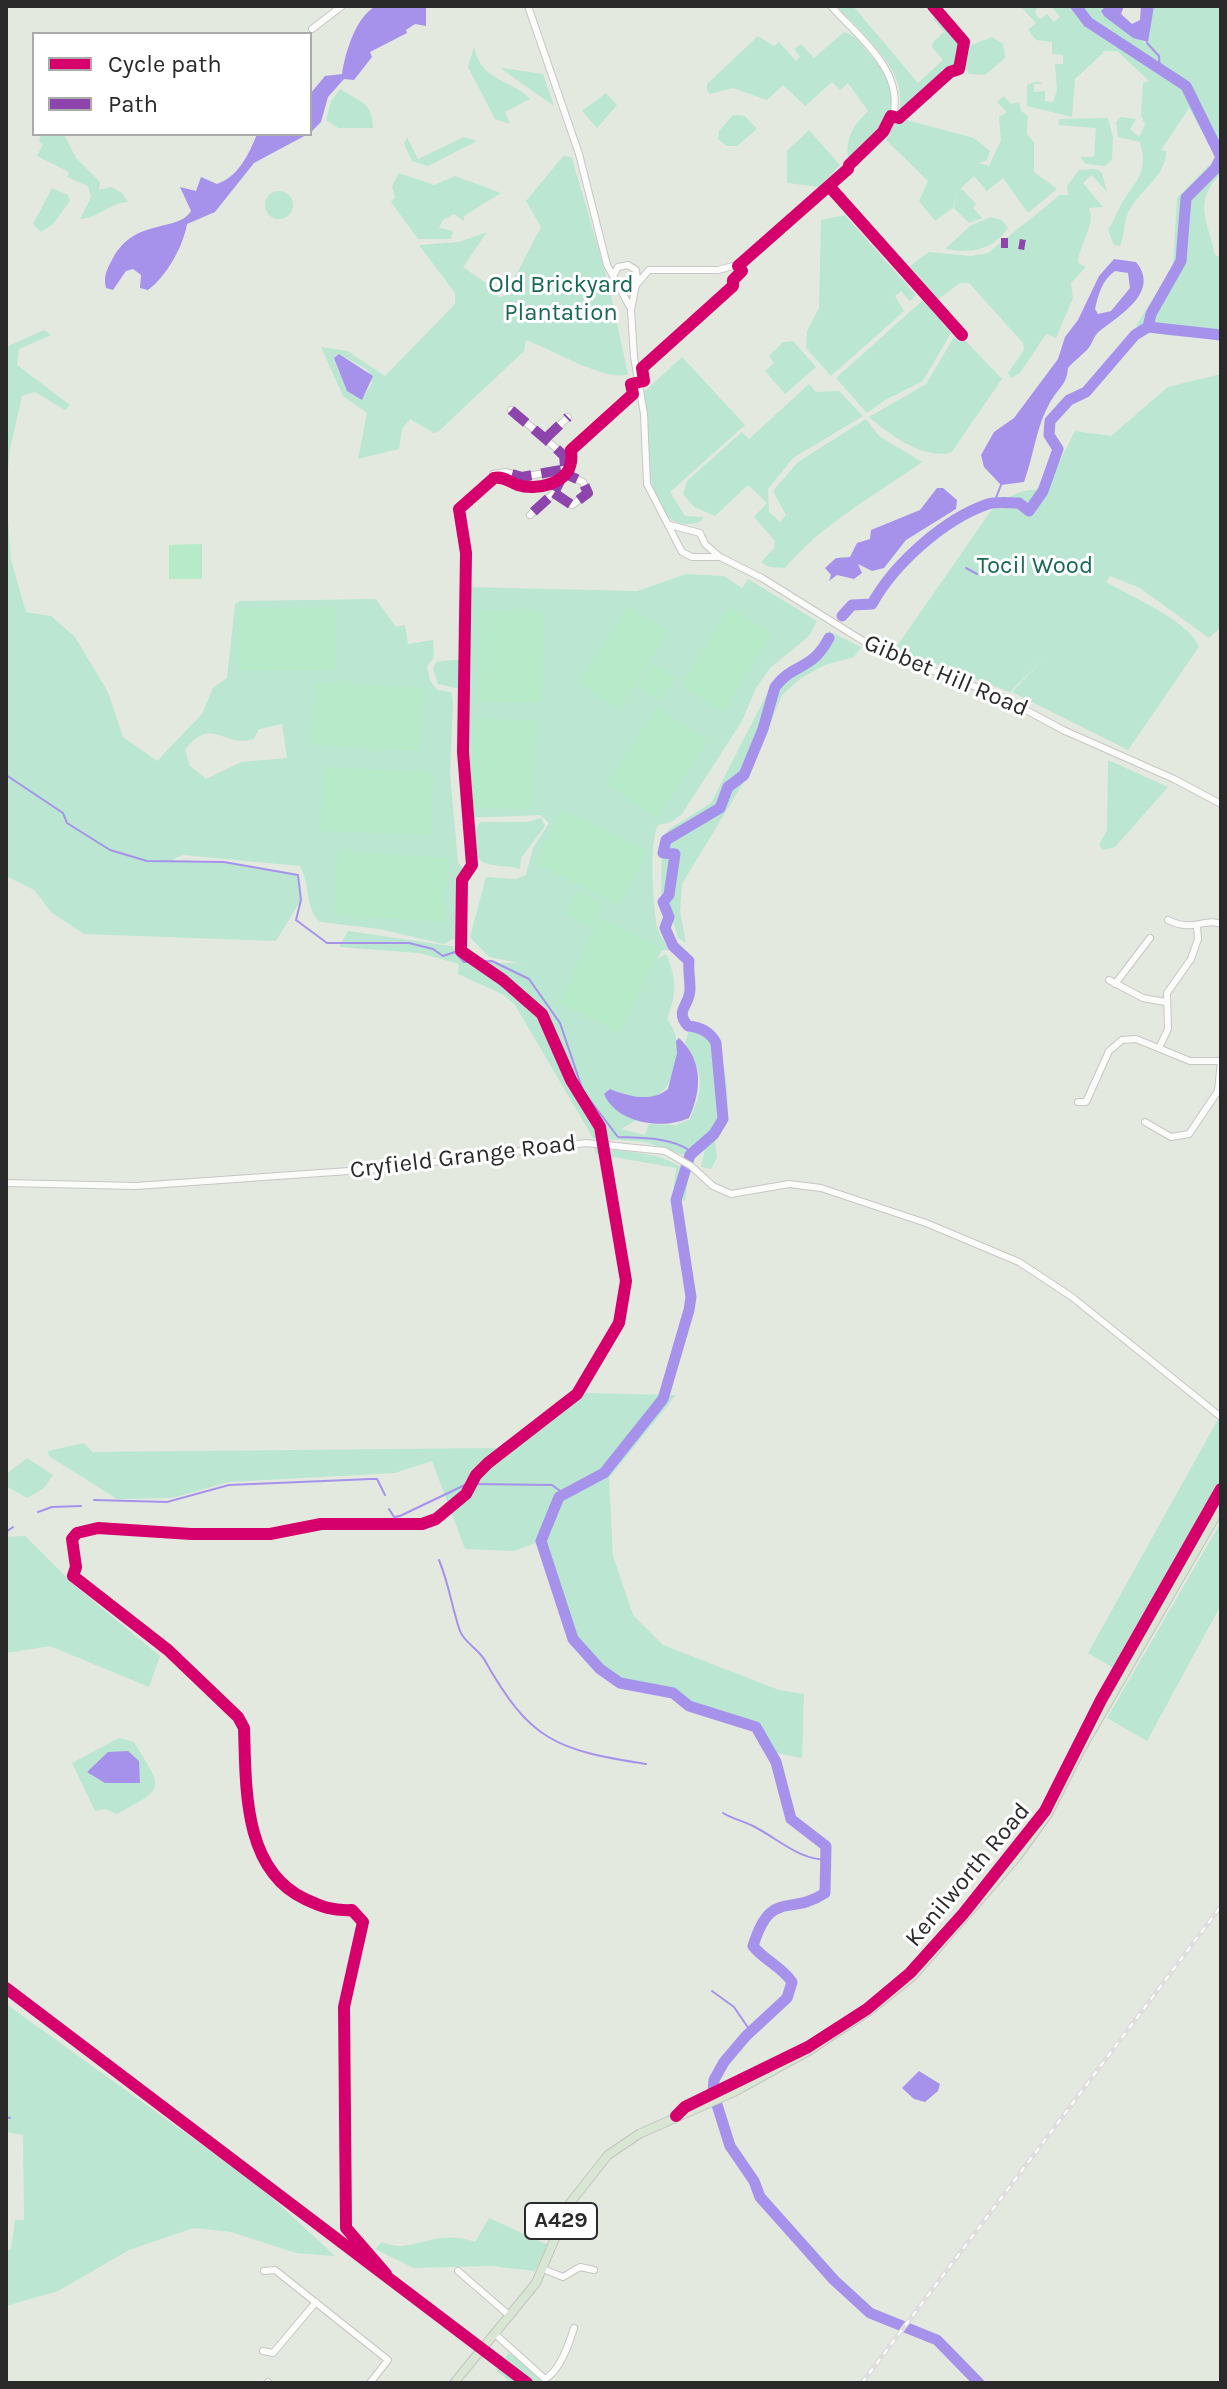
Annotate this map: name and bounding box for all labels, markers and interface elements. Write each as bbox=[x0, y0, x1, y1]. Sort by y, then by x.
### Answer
legend bbox=[32, 32, 312, 136]
text: Cycle path bbox=[108, 50, 222, 78]
text: Path bbox=[108, 90, 158, 118]
park label: Old Brickyard Plantation bbox=[488, 271, 634, 327]
park label: Tocil Wood bbox=[977, 552, 1093, 580]
street label: Gibbet Hill Road bbox=[860, 628, 1032, 724]
street label: Cryfield Grange Road bbox=[348, 1129, 578, 1185]
street label: Kenilworth Road bbox=[899, 1797, 1037, 1953]
road number: A429 bbox=[525, 2203, 597, 2239]

